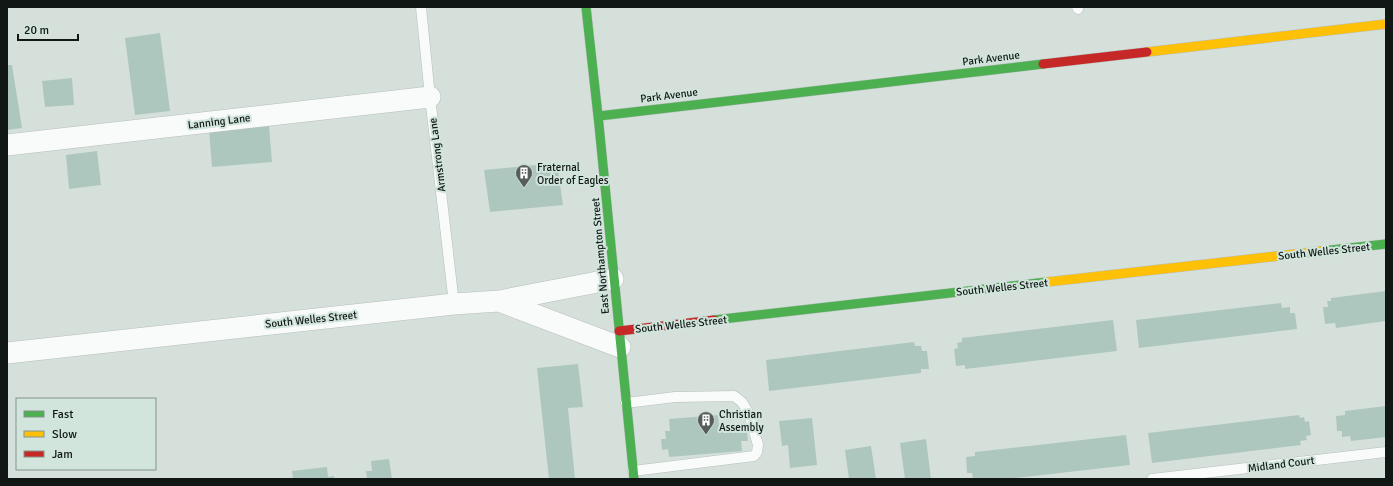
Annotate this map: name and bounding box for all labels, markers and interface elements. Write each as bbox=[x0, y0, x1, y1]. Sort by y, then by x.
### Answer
scale bar bbox=[18, 16, 78, 42]
text: 20 m bbox=[24, 23, 49, 38]
street label: Park Avenue bbox=[961, 49, 1021, 68]
street label: Park Avenue bbox=[639, 86, 699, 105]
street label: Lanning Lane bbox=[187, 111, 251, 132]
street label: Armstrong Lane bbox=[426, 117, 449, 193]
place label: Fraternal Order of Eagles bbox=[537, 161, 609, 187]
building icon: Fraternal Order of Eagles bbox=[514, 163, 534, 188]
street label: East Northampton Street bbox=[589, 197, 612, 315]
street label: South Welles Street bbox=[1278, 240, 1371, 263]
street label: South Welles Street bbox=[956, 276, 1049, 299]
street label: South Welles Street bbox=[265, 308, 358, 331]
street label: South Welles Street bbox=[635, 313, 728, 336]
legend bbox=[16, 398, 156, 470]
text: Fast bbox=[52, 407, 73, 422]
place label: Christian Assembly bbox=[719, 408, 765, 434]
building icon: Christian Assembly bbox=[696, 410, 716, 435]
text: Slow bbox=[52, 427, 77, 442]
text: Jam bbox=[52, 447, 73, 462]
street label: Midland Court bbox=[1247, 454, 1315, 475]

